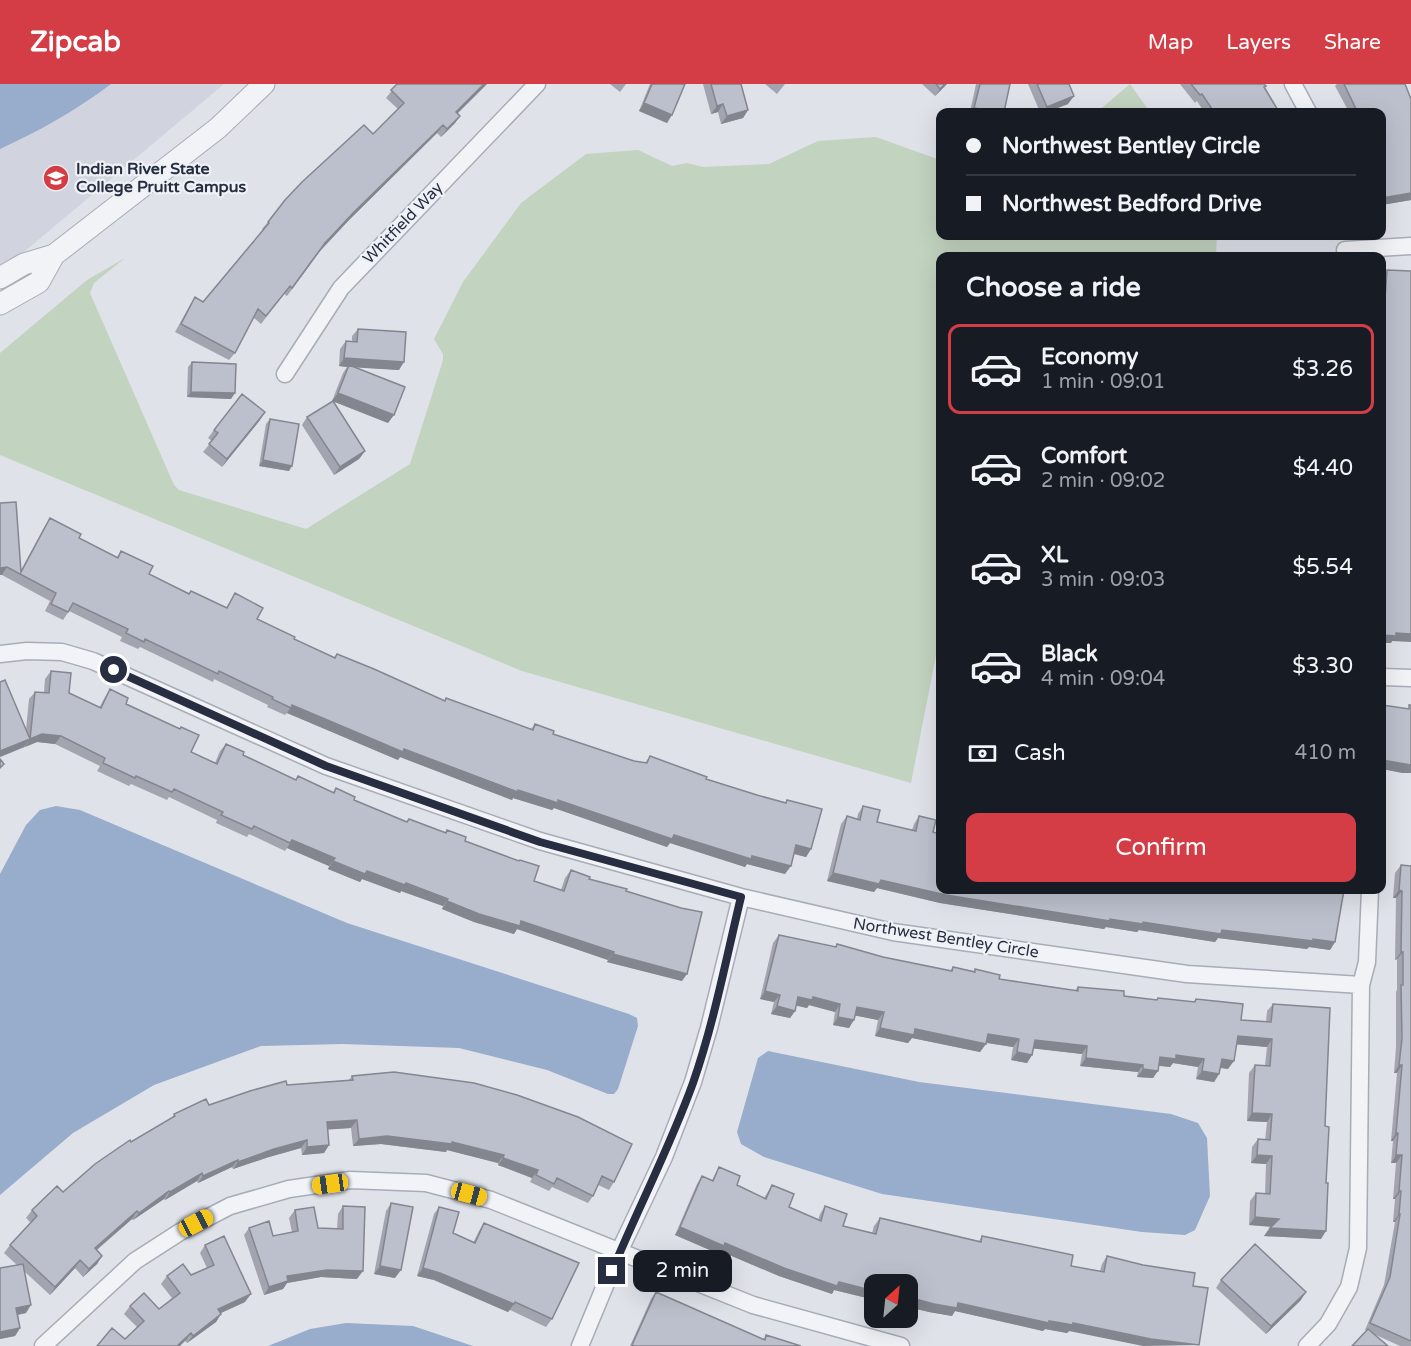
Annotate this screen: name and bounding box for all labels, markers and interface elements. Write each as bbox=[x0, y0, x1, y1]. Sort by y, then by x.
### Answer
text: Zipcab bbox=[30, 25, 121, 59]
text: Map bbox=[1148, 30, 1193, 55]
text: Layers bbox=[1226, 30, 1291, 55]
text: Share bbox=[1324, 30, 1381, 55]
text: Northwest Bentley Circle bbox=[1002, 133, 1260, 159]
place label: Indian River State College Pruitt Campus bbox=[76, 159, 246, 197]
school or university icon: Indian River State College Pruitt Campus bbox=[41, 163, 71, 193]
street label: Whitfield Way bbox=[359, 177, 447, 268]
text: Northwest Bedford Drive bbox=[1002, 191, 1262, 217]
text: Choose a ride bbox=[966, 271, 1141, 304]
icon: car bbox=[969, 342, 1023, 396]
text: Economy bbox=[1041, 344, 1138, 370]
text: $3.26 bbox=[1292, 356, 1353, 382]
text: 1 min · 09:01 bbox=[1041, 370, 1165, 394]
icon: car bbox=[969, 441, 1023, 495]
text: Comfort bbox=[1041, 443, 1127, 469]
text: $4.40 bbox=[1293, 455, 1353, 481]
text: 2 min · 09:02 bbox=[1041, 469, 1165, 493]
icon: car bbox=[969, 540, 1023, 594]
text: XL bbox=[1041, 542, 1068, 568]
text: $5.54 bbox=[1292, 554, 1353, 580]
text: 3 min · 09:03 bbox=[1041, 568, 1165, 592]
icon: car bbox=[969, 639, 1023, 693]
text: Black bbox=[1041, 641, 1098, 667]
text: $3.30 bbox=[1292, 653, 1353, 679]
route start bbox=[100, 656, 127, 683]
text: 4 min · 09:04 bbox=[1041, 667, 1165, 691]
icon: cash bbox=[966, 737, 999, 770]
text: Cash bbox=[1014, 740, 1066, 766]
text: 410 m bbox=[1295, 741, 1356, 765]
button: Confirm bbox=[966, 813, 1356, 882]
street label: Northwest Bentley Circle bbox=[852, 913, 1040, 963]
car bbox=[311, 1173, 349, 1195]
car bbox=[449, 1181, 489, 1207]
car bbox=[176, 1207, 216, 1239]
callout: 2 min bbox=[633, 1250, 732, 1292]
route end bbox=[598, 1257, 625, 1284]
text: 2 min bbox=[656, 1259, 709, 1283]
north arrow bbox=[864, 1274, 918, 1328]
map controls bbox=[864, 1274, 918, 1328]

